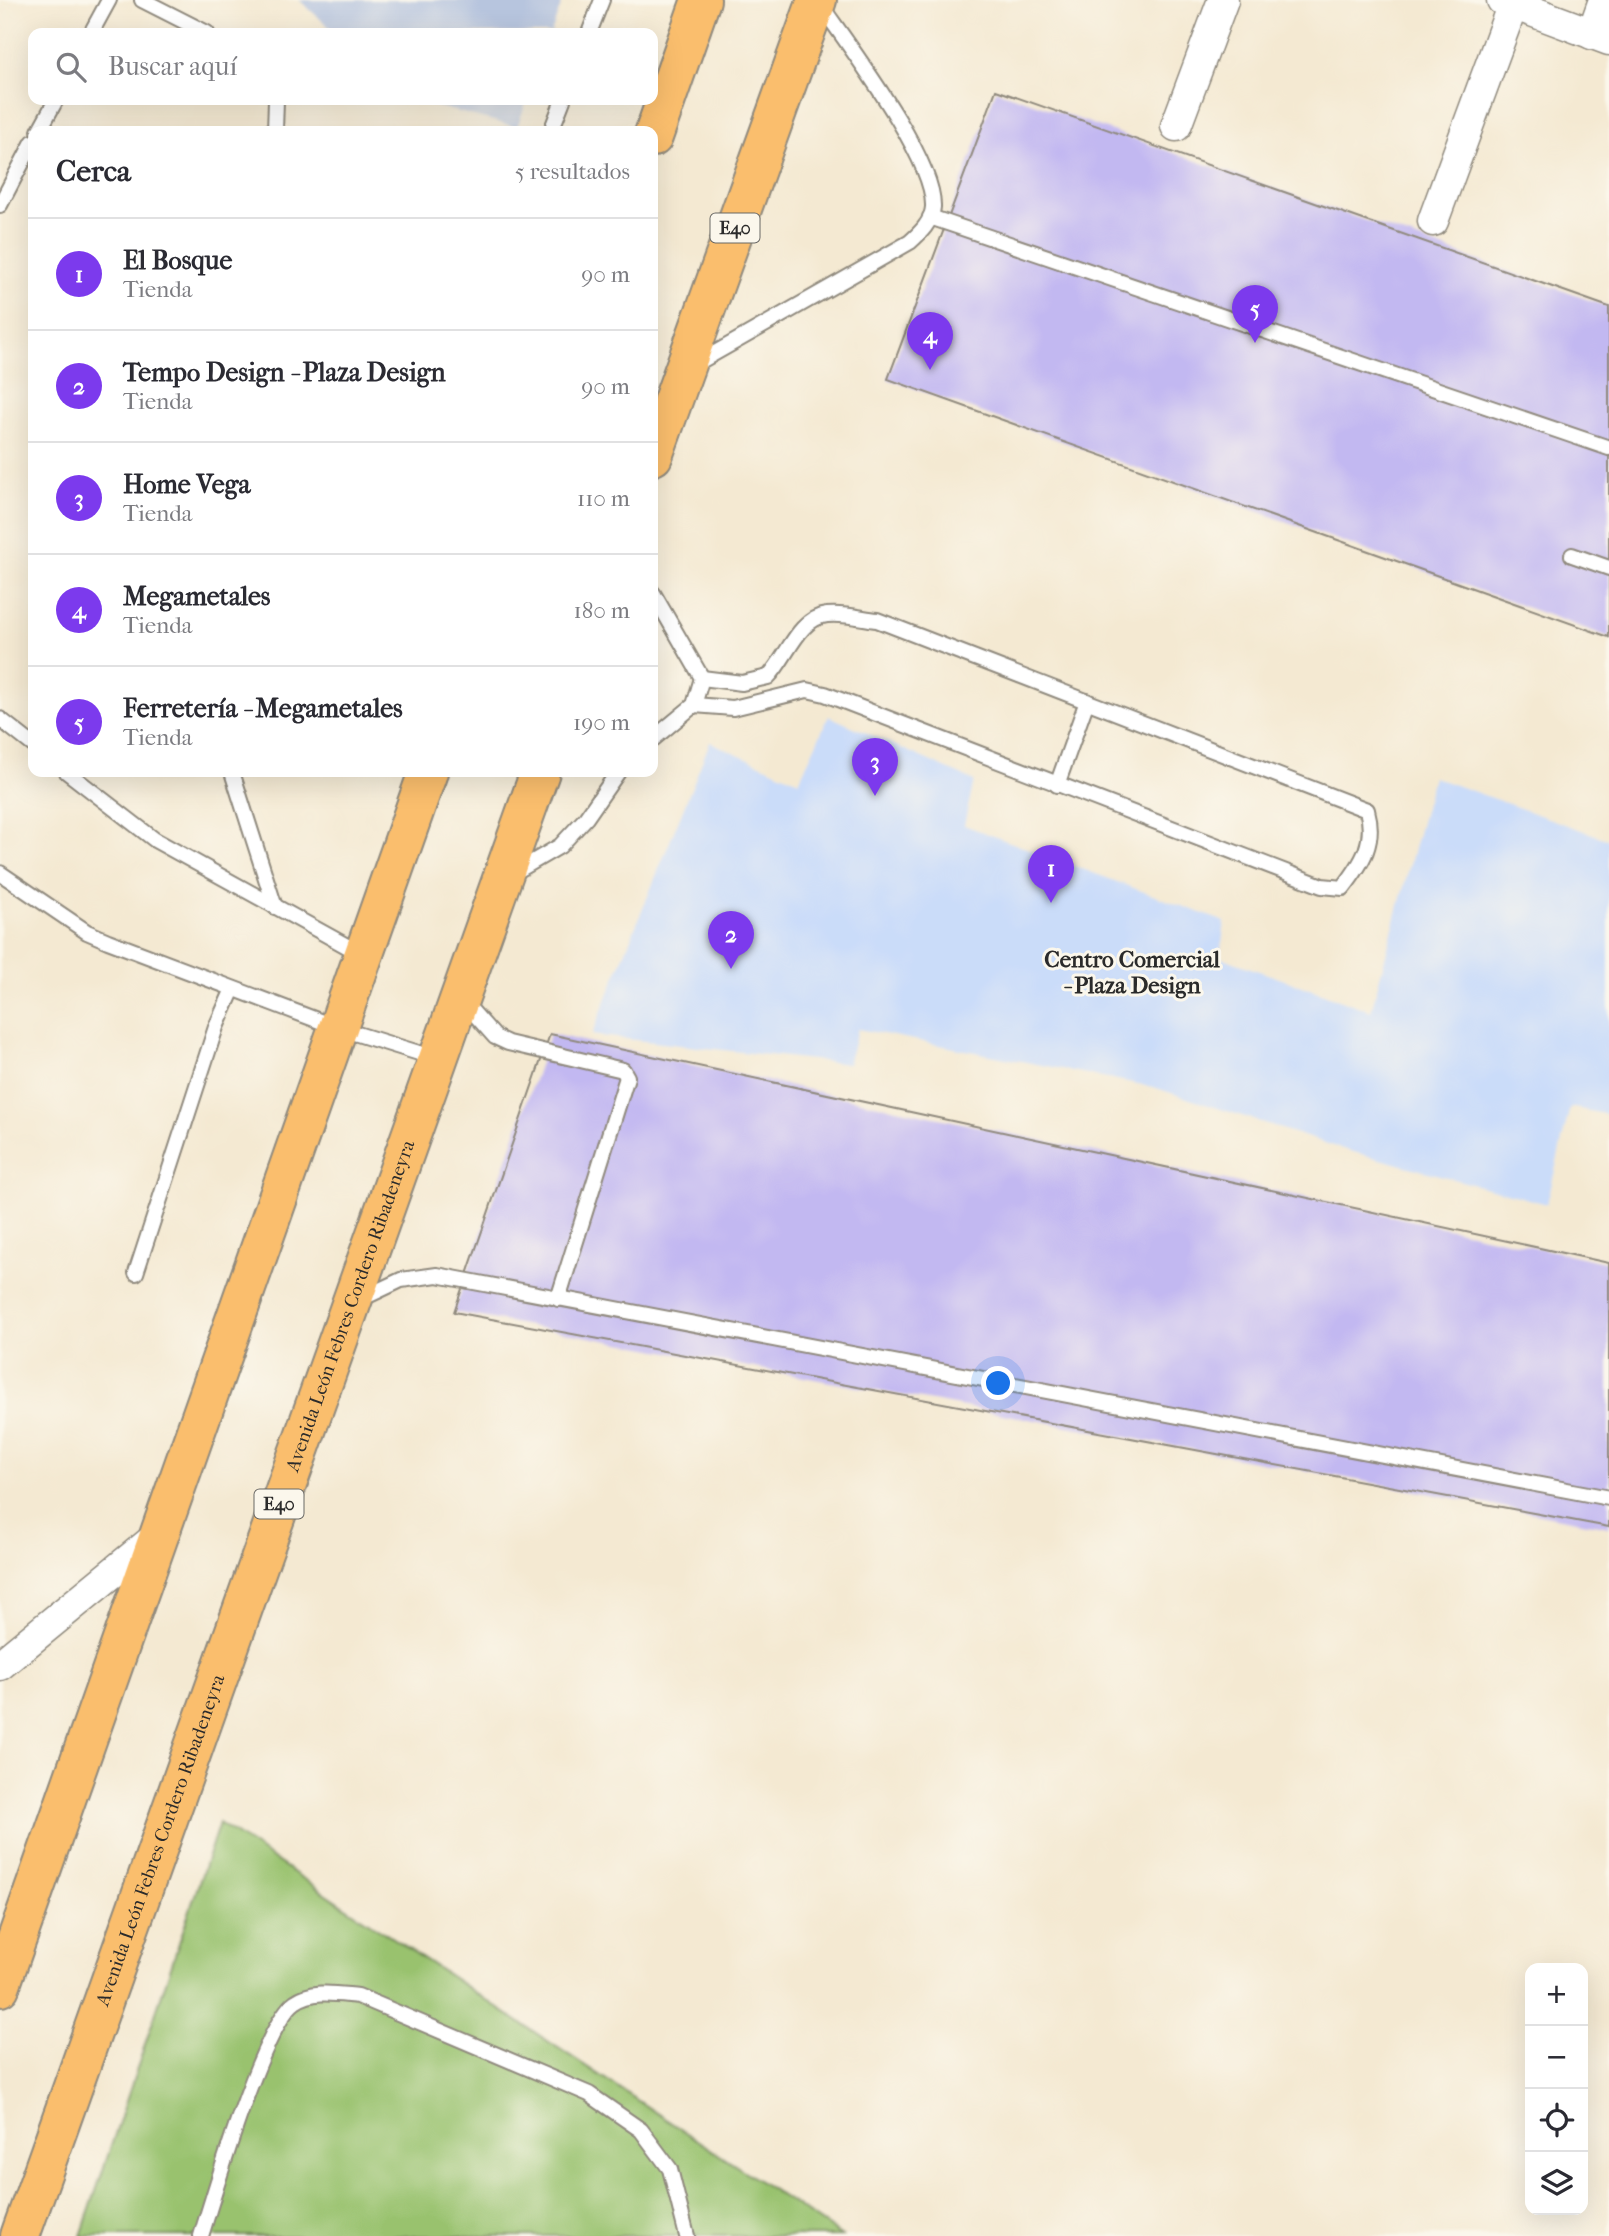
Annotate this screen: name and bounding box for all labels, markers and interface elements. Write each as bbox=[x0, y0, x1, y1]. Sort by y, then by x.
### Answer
search box bbox=[28, 28, 658, 105]
icon: search bbox=[52, 48, 90, 86]
text: Buscar aquí bbox=[108, 51, 237, 82]
text: Cerca bbox=[56, 154, 131, 189]
text: 5 resultados bbox=[515, 158, 630, 185]
road number: E40 bbox=[710, 213, 760, 242]
text: El Bosque bbox=[123, 245, 232, 276]
text: 1 bbox=[75, 261, 83, 288]
text: 90 m bbox=[581, 261, 630, 288]
text: Tienda bbox=[123, 276, 192, 303]
pin: 5 bbox=[1232, 285, 1278, 343]
pin: 4 bbox=[907, 312, 953, 370]
text: Tempo Design - Plaza Design bbox=[123, 357, 446, 388]
text: 2 bbox=[73, 373, 85, 400]
text: 90 m bbox=[581, 373, 630, 400]
text: Tienda bbox=[123, 388, 192, 415]
text: Home Vega bbox=[123, 469, 250, 500]
text: 3 bbox=[74, 485, 84, 512]
text: 110 m bbox=[577, 485, 630, 512]
text: Tienda bbox=[123, 500, 192, 527]
text: Megametales bbox=[123, 581, 270, 612]
text: 4 bbox=[72, 597, 86, 624]
text: 180 m bbox=[573, 597, 630, 624]
text: Tienda bbox=[123, 612, 192, 639]
text: Ferretería - Megametales bbox=[123, 693, 403, 724]
text: 5 bbox=[74, 709, 84, 736]
text: 190 m bbox=[573, 709, 630, 736]
text: Tienda bbox=[123, 724, 192, 751]
pin: 3 bbox=[852, 738, 898, 796]
pin: 1 bbox=[1028, 845, 1074, 903]
pin: 2 bbox=[708, 911, 754, 969]
district label: Centro Comercial - Plaza Design bbox=[1044, 946, 1220, 999]
street label: Avenida León Febres Cordero Ribadeneyra bbox=[281, 1137, 419, 1476]
your location bbox=[981, 1366, 1015, 1400]
road number: E40 bbox=[254, 1490, 304, 1518]
street label: Avenida León Febres Cordero Ribadeneyra bbox=[91, 1671, 230, 2010]
map controls bbox=[1525, 1963, 1588, 2215]
button: + bbox=[1525, 1963, 1588, 2026]
button: − bbox=[1525, 2026, 1588, 2089]
button: locate bbox=[1525, 2089, 1588, 2152]
button: layers bbox=[1525, 2152, 1588, 2215]

